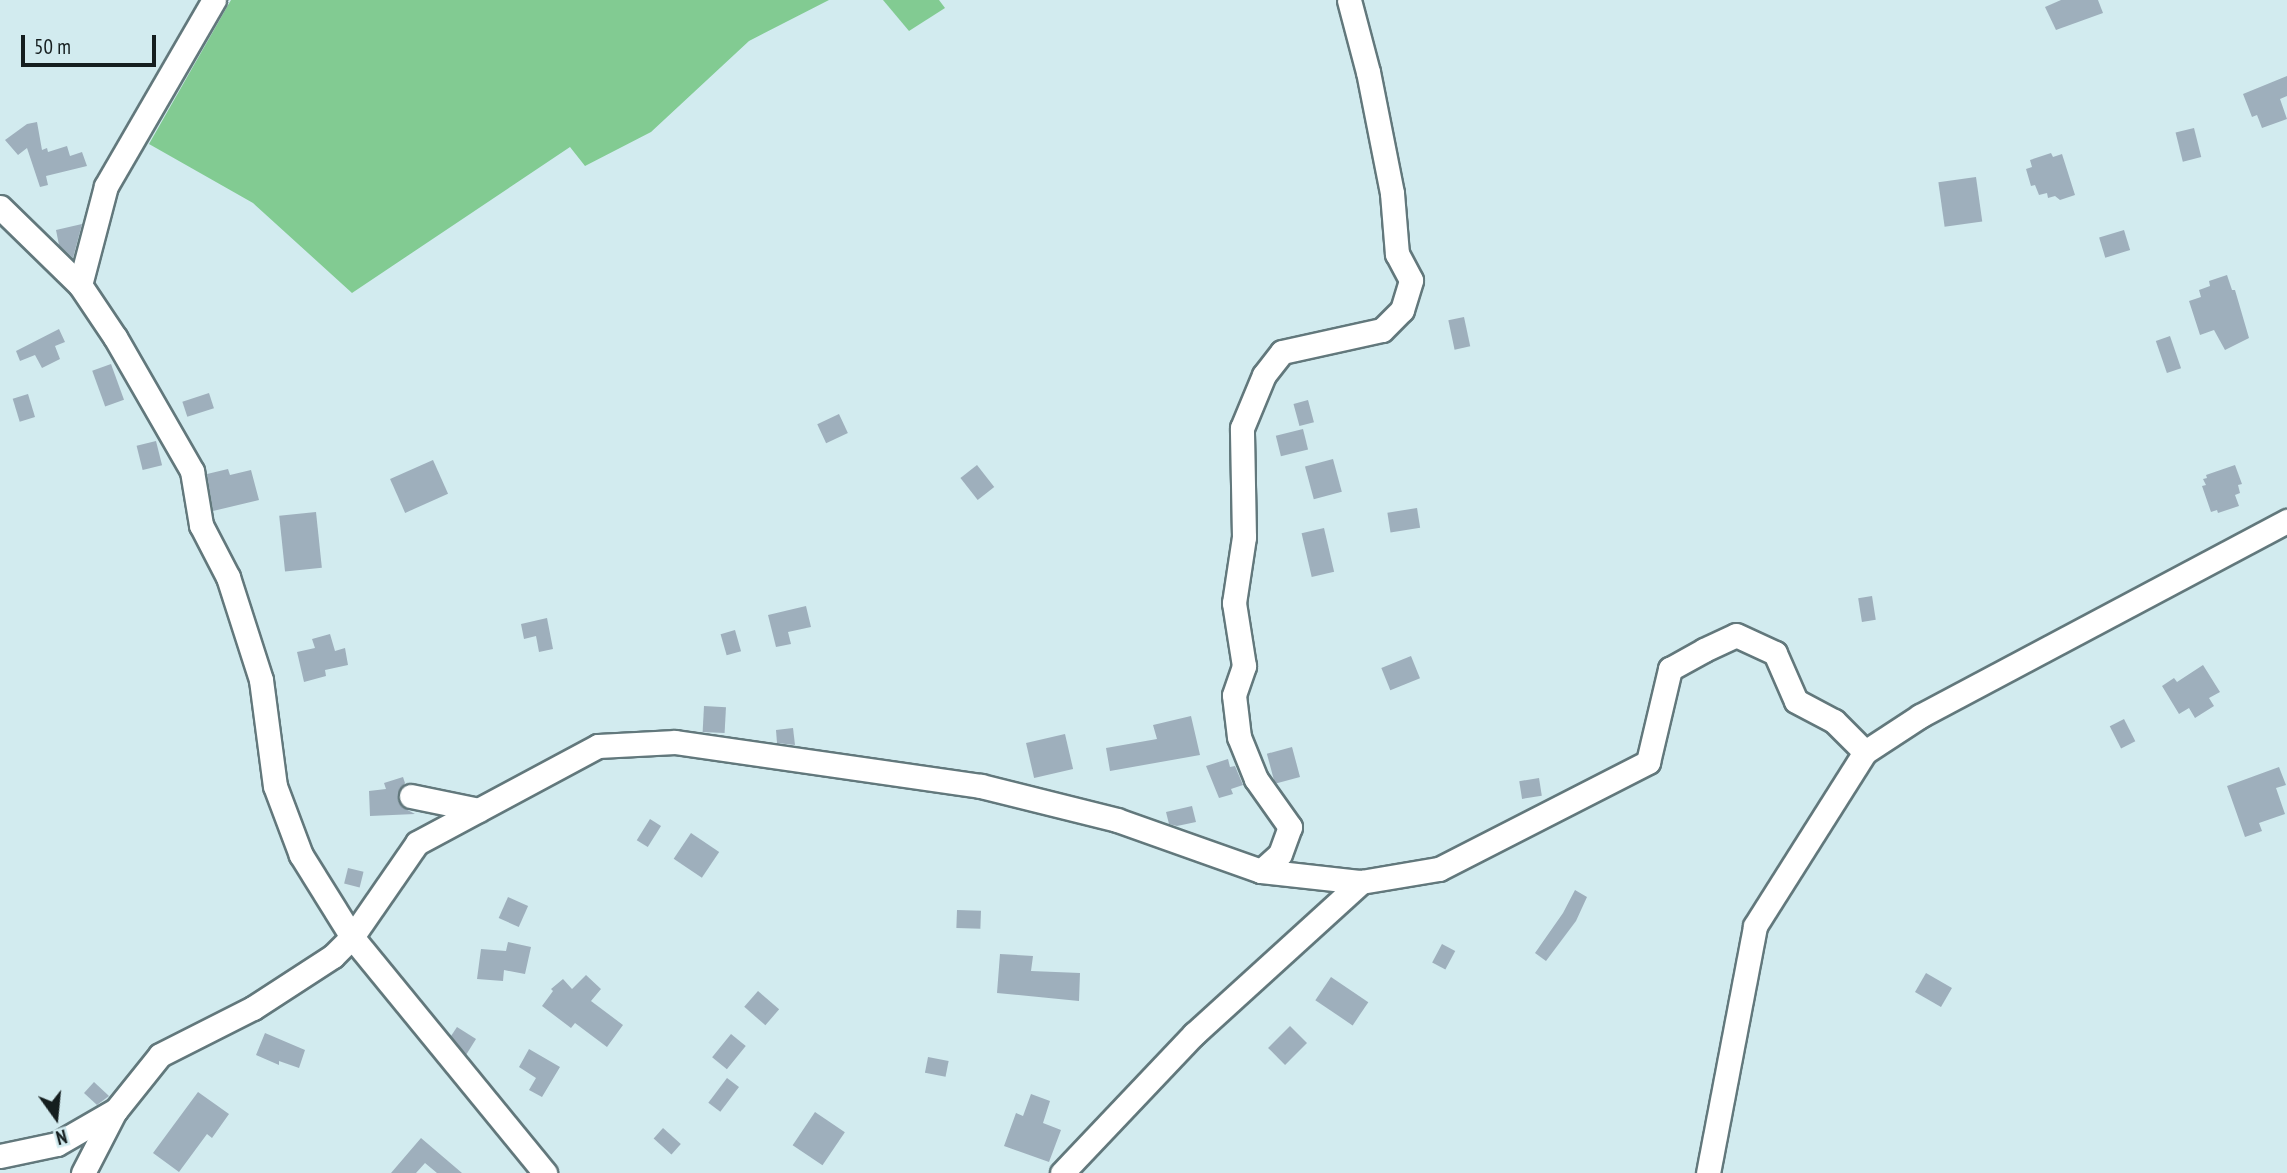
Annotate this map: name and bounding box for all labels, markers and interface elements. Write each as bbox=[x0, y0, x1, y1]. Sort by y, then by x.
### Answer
scale bar bbox=[24, 21, 159, 65]
text: 50 m bbox=[34, 33, 71, 60]
north arrow bbox=[21, 1082, 91, 1152]
text: N bbox=[53, 1124, 70, 1150]

